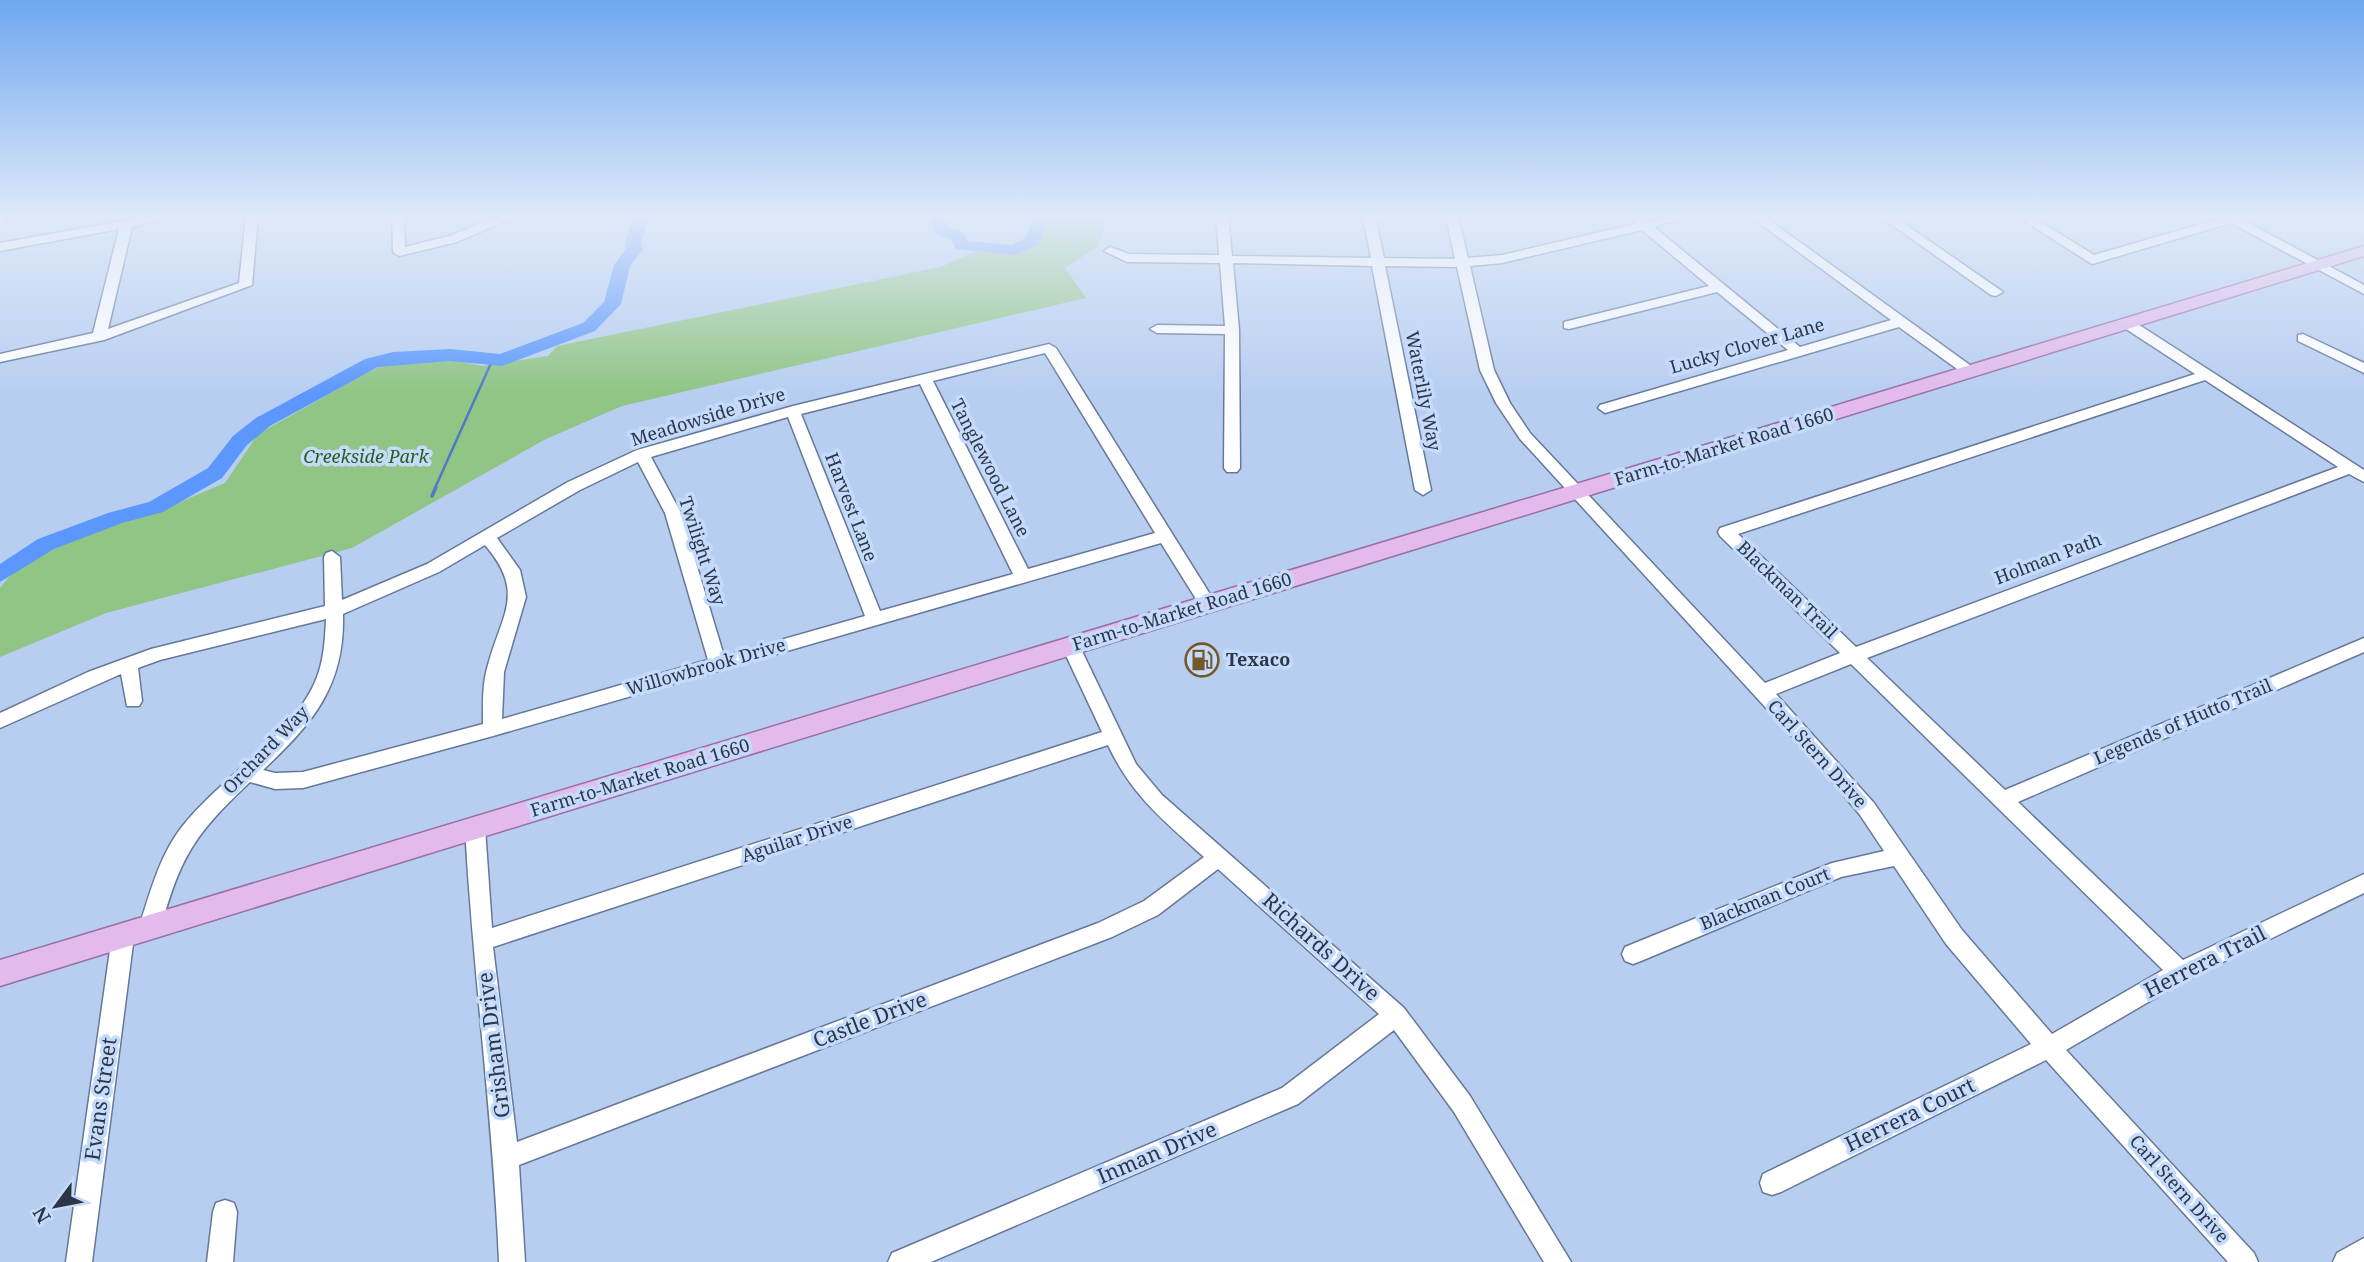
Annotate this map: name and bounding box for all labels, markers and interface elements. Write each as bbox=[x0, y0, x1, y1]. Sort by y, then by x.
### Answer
street label: Lucky Clover Lane bbox=[1667, 311, 1827, 379]
street label: Waterlily Way bbox=[1401, 329, 1448, 454]
street label: Meadowside Drive bbox=[628, 381, 788, 451]
street label: Tanglewood Lane bbox=[946, 394, 1036, 541]
street label: Farm-to-Market Road 1660 bbox=[1611, 401, 1836, 491]
park label: Creekside Park bbox=[303, 444, 429, 468]
street label: Harvest Lane bbox=[820, 449, 884, 564]
street label: Twilight Way bbox=[674, 493, 732, 609]
street label: Holman Path bbox=[1991, 527, 2104, 589]
street label: Blackman Trail bbox=[1732, 535, 1843, 644]
street label: Farm-to-Market Road 1660 bbox=[1069, 566, 1294, 656]
street label: Willowbrook Drive bbox=[623, 632, 788, 700]
fuel station icon: Texaco bbox=[1183, 641, 1221, 679]
place label: Texaco bbox=[1226, 647, 1290, 671]
street label: Legends of Hutto Trail bbox=[2090, 672, 2276, 770]
street label: Carl Stern Drive bbox=[1763, 694, 1873, 813]
street label: Orchard Way bbox=[217, 699, 314, 799]
street label: Farm-to-Market Road 1660 bbox=[527, 732, 752, 822]
street label: Aguilar Drive bbox=[738, 809, 855, 867]
street label: Blackman Court bbox=[1696, 861, 1833, 935]
street label: Richards Drive bbox=[1257, 886, 1386, 1007]
street label: Herrera Trail bbox=[2139, 918, 2271, 1004]
street label: Grisham Drive bbox=[470, 971, 516, 1120]
street label: Castle Drive bbox=[809, 984, 931, 1054]
street label: Evans Street bbox=[78, 1035, 123, 1162]
street label: Herrera Court bbox=[1840, 1071, 1979, 1158]
street label: Inman Drive bbox=[1093, 1114, 1221, 1190]
street label: Carl Stern Drive bbox=[2125, 1129, 2235, 1248]
north arrow bbox=[21, 1171, 91, 1241]
text: N bbox=[27, 1202, 57, 1228]

